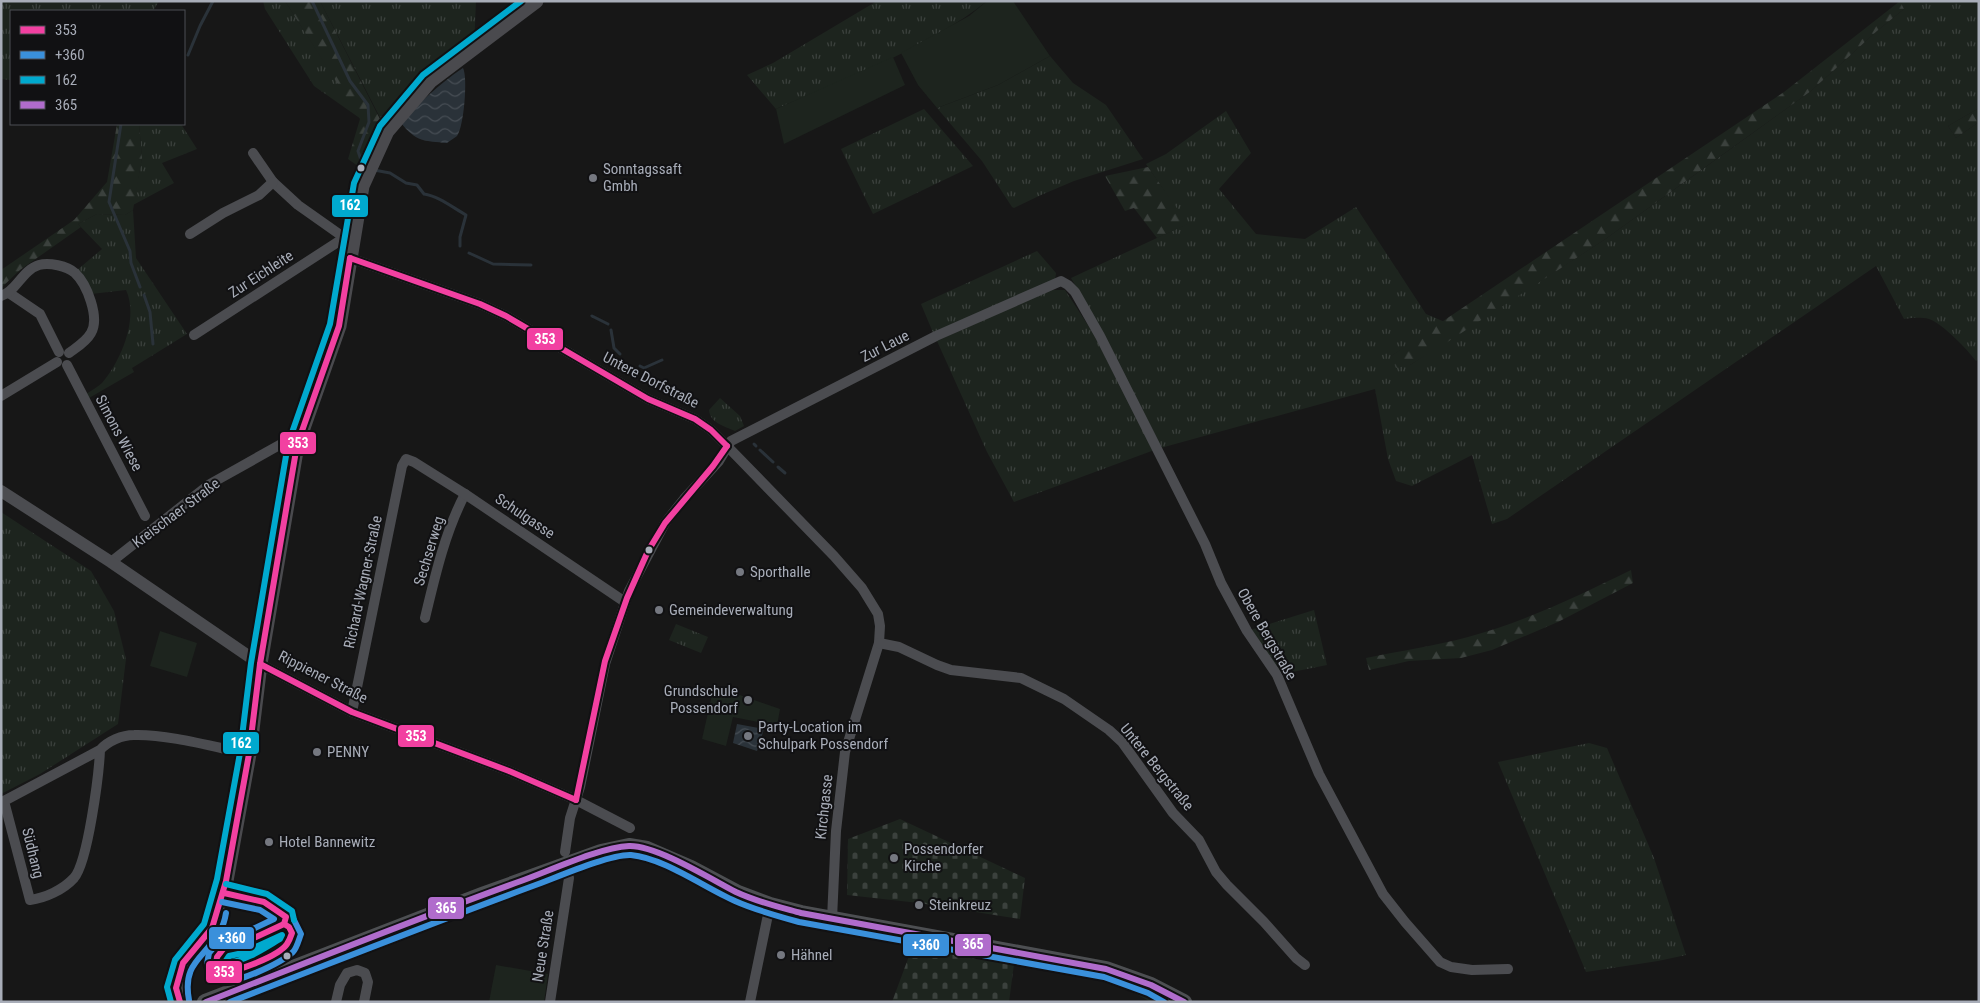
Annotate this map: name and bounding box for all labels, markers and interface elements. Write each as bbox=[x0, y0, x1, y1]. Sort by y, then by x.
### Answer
legend bbox=[10, 10, 185, 125]
text: 353 bbox=[55, 21, 77, 39]
text: +360 bbox=[55, 46, 85, 64]
text: 162 bbox=[55, 71, 77, 89]
text: 365 bbox=[55, 96, 77, 114]
place label: Sonntagssaft Gmbh bbox=[603, 160, 682, 195]
unlabelled marker bbox=[356, 163, 366, 173]
marker: Sonntagssaft Gmbh bbox=[587, 172, 599, 184]
line badge: 162 bbox=[331, 194, 369, 218]
text: 162 bbox=[339, 197, 361, 213]
street label: Zur Eichleite bbox=[225, 246, 297, 302]
street label: Zur Laue bbox=[858, 326, 912, 366]
line badge: 353 bbox=[526, 327, 564, 351]
text: 353 bbox=[534, 331, 556, 347]
street label: Untere Dorfstraße bbox=[600, 348, 702, 412]
street label: Simons Wiese bbox=[91, 392, 147, 474]
line badge: 353 bbox=[279, 431, 317, 455]
text: 353 bbox=[287, 435, 309, 451]
street label: Kreischaer Straße bbox=[129, 474, 223, 552]
street label: Schulgasse bbox=[492, 490, 558, 542]
street label: Richard-Wagner-Straße bbox=[340, 514, 386, 650]
street label: Sechserweg bbox=[410, 514, 448, 588]
unlabelled marker bbox=[644, 545, 654, 555]
place label: Sporthalle bbox=[750, 563, 810, 581]
marker: Sporthalle bbox=[734, 566, 746, 578]
street label: Obere Bergstraße bbox=[1233, 585, 1301, 683]
place label: Gemeindeverwaltung bbox=[669, 601, 793, 619]
marker: Gemeindeverwaltung bbox=[653, 604, 665, 616]
street label: Rippiener Straße bbox=[275, 647, 371, 707]
place label: Grundschule Possendorf bbox=[664, 682, 738, 717]
marker: Grundschule Possendorf bbox=[742, 694, 754, 706]
place label: Party-Location im Schulpark Possendorf bbox=[758, 718, 888, 753]
street label: Untere Bergstraße bbox=[1116, 720, 1198, 814]
line badge: 353 bbox=[397, 724, 435, 748]
text: 353 bbox=[405, 728, 427, 744]
marker: Party-Location im Schulpark Possendorf bbox=[742, 730, 754, 742]
line badge: 162 bbox=[222, 731, 260, 755]
text: 162 bbox=[230, 735, 252, 751]
place label: PENNY bbox=[327, 743, 369, 761]
marker: PENNY bbox=[311, 746, 323, 758]
street label: Kirchgasse bbox=[812, 773, 836, 841]
street label: Südhang bbox=[18, 826, 48, 880]
place label: Hotel Bannewitz bbox=[279, 833, 375, 851]
marker: Hotel Bannewitz bbox=[263, 836, 275, 848]
place label: Possendorfer Kirche bbox=[904, 840, 984, 875]
marker: Possendorfer Kirche bbox=[888, 852, 900, 864]
line badge: 365 bbox=[427, 896, 465, 920]
place label: Steinkreuz bbox=[929, 896, 991, 914]
marker: Steinkreuz bbox=[913, 899, 925, 911]
text: 365 bbox=[435, 900, 457, 916]
street label: Neue Straße bbox=[528, 909, 558, 983]
line badge: +360 bbox=[208, 926, 255, 950]
text: +360 bbox=[218, 930, 246, 946]
line badge: +360 bbox=[902, 933, 950, 957]
line badge: 365 bbox=[954, 933, 992, 957]
text: 365 bbox=[962, 936, 984, 952]
text: +360 bbox=[912, 937, 940, 953]
place label: Hähnel bbox=[791, 946, 832, 964]
marker: Hähnel bbox=[775, 949, 787, 961]
unlabelled marker bbox=[282, 951, 292, 961]
line badge: 353 bbox=[205, 960, 243, 984]
text: 353 bbox=[213, 964, 235, 980]

